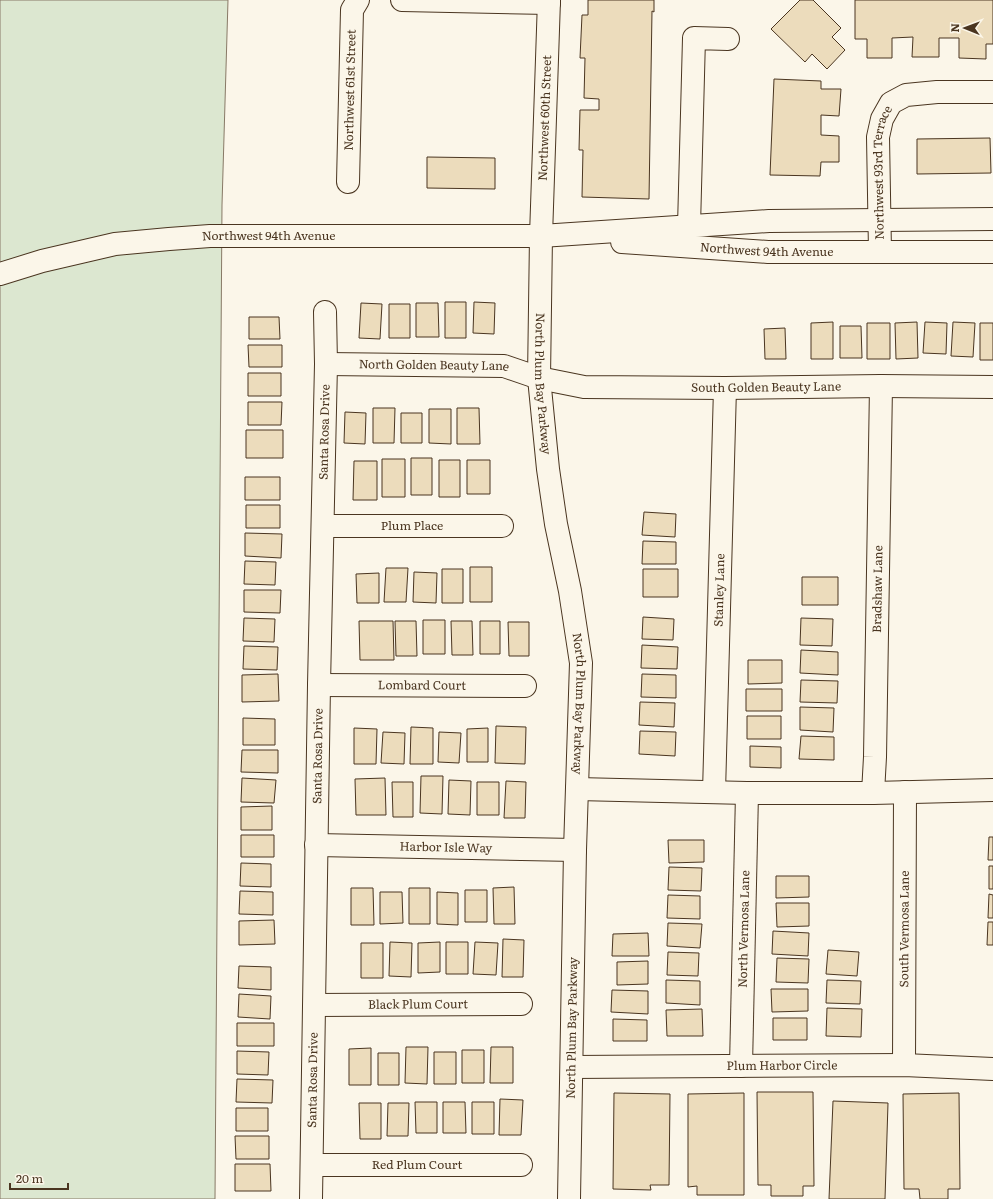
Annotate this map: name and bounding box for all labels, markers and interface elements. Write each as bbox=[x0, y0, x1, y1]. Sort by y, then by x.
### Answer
north arrow bbox=[945, 8, 985, 48]
text: N bbox=[946, 23, 962, 33]
street label: Northwest 61st Street bbox=[339, 29, 360, 151]
street label: Northwest 60th Street bbox=[533, 55, 555, 181]
street label: Northwest 93rd Terrace bbox=[868, 102, 896, 240]
street label: Northwest 94th Avenue bbox=[201, 226, 335, 245]
street label: Northwest 94th Avenue bbox=[700, 237, 833, 260]
street label: North Plum Bay Parkway bbox=[531, 313, 557, 455]
street label: North Golden Beauty Lane bbox=[359, 354, 512, 375]
street label: South Golden Beauty Lane bbox=[691, 377, 841, 396]
street label: Santa Rosa Drive bbox=[313, 384, 334, 480]
street label: Plum Place bbox=[381, 516, 443, 534]
street label: Bradshaw Lane bbox=[867, 545, 886, 633]
street label: Stanley Lane bbox=[709, 553, 728, 627]
street label: North Plum Bay Parkway bbox=[568, 631, 591, 775]
street label: Lombard Court bbox=[378, 675, 466, 694]
street label: Santa Rosa Drive bbox=[307, 708, 327, 804]
street label: Harbor Isle Way bbox=[399, 837, 493, 856]
street label: North Vermosa Lane bbox=[733, 870, 753, 988]
street label: South Vermosa Lane bbox=[894, 870, 913, 988]
street label: North Plum Bay Parkway bbox=[561, 957, 581, 1099]
street label: Black Plum Court bbox=[368, 994, 468, 1013]
street label: Santa Rosa Drive bbox=[302, 1032, 322, 1128]
street label: Plum Harbor Circle bbox=[726, 1055, 838, 1074]
street label: Red Plum Court bbox=[372, 1155, 462, 1173]
scale bar bbox=[10, 1165, 68, 1191]
text: 20 m bbox=[16, 1169, 43, 1187]

